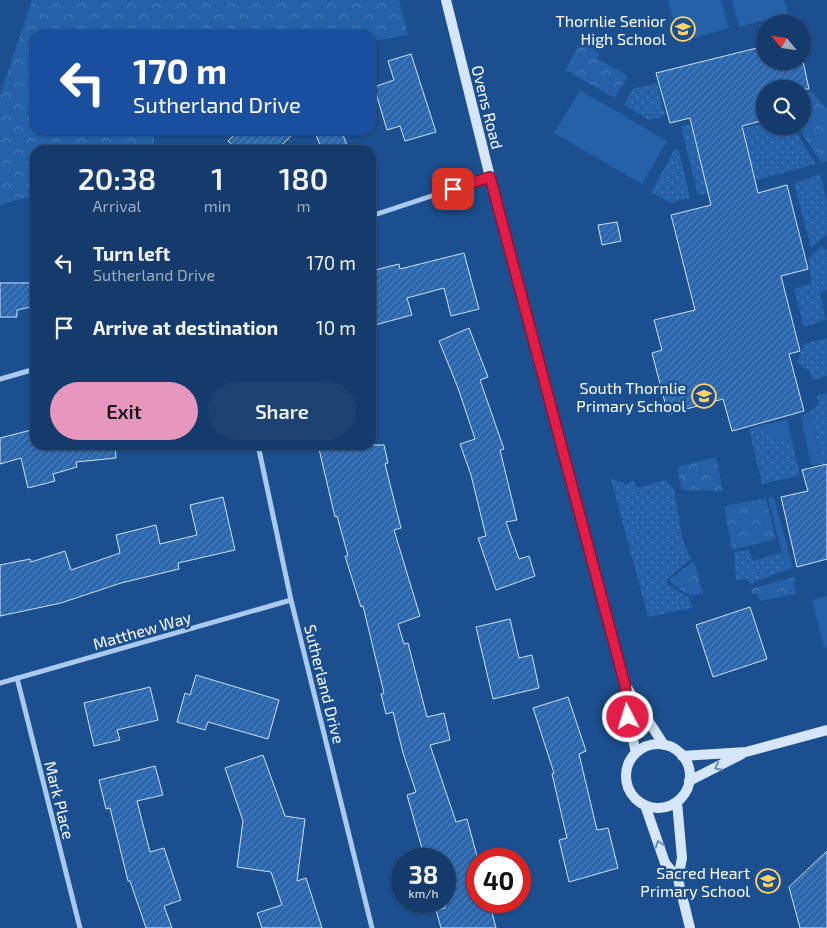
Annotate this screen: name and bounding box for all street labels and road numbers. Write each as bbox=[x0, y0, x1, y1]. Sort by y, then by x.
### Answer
street label: Ovens Road bbox=[468, 63, 508, 151]
street label: Matthew Way bbox=[91, 607, 194, 653]
street label: Sutherland Drive bbox=[301, 622, 349, 746]
street label: Mark Place bbox=[41, 759, 79, 841]

